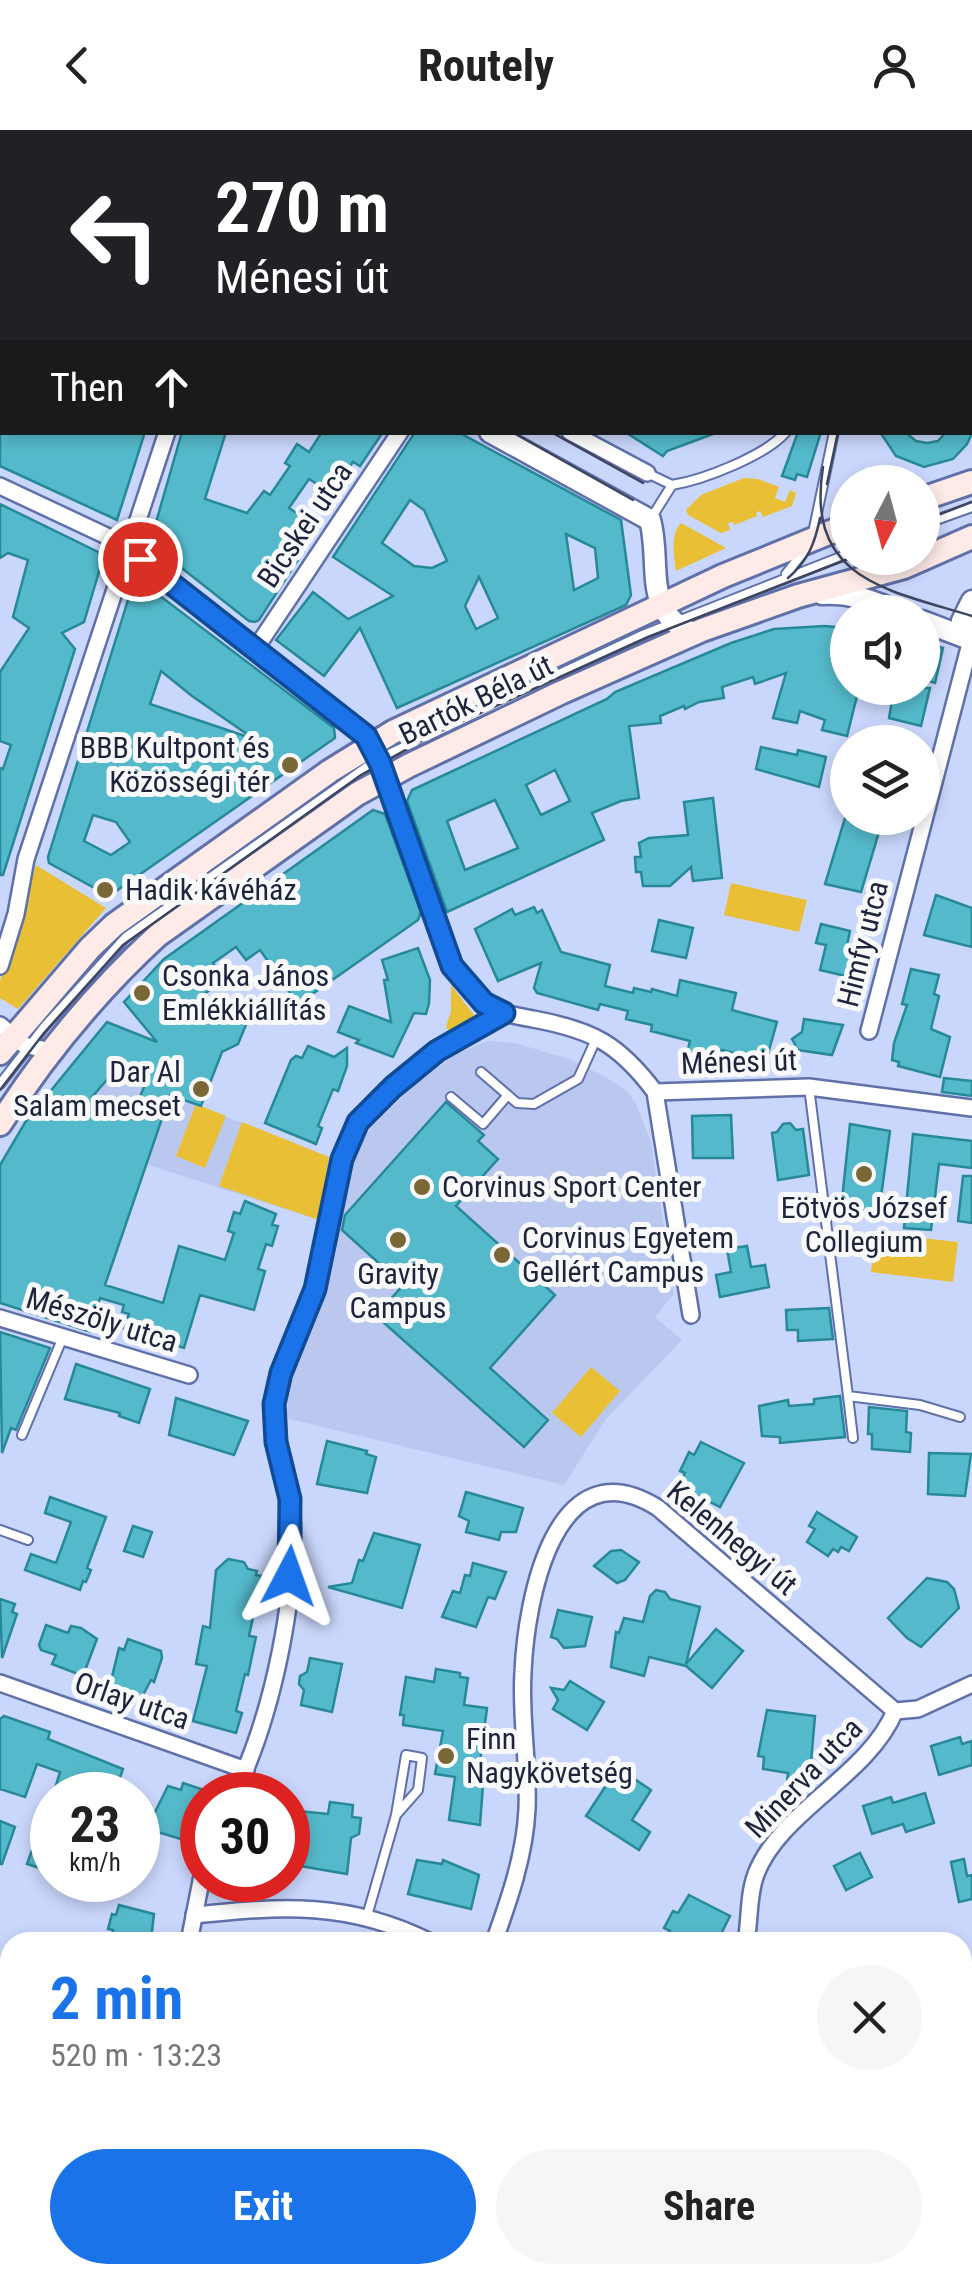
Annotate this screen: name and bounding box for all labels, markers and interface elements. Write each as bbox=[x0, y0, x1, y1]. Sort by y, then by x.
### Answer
icon: back bbox=[50, 38, 105, 93]
icon: person bbox=[867, 38, 922, 93]
text: Routely bbox=[418, 39, 554, 92]
text: 270 m bbox=[215, 167, 389, 249]
icon: left bbox=[50, 170, 180, 300]
text: Ménesi út bbox=[215, 251, 389, 304]
icon: ahead bbox=[144, 360, 199, 415]
text: Then bbox=[50, 366, 124, 410]
street label: Bicskei utca bbox=[250, 455, 359, 594]
north arrow bbox=[830, 465, 940, 575]
map controls bbox=[830, 465, 940, 835]
pin bbox=[98, 517, 183, 602]
icon: arrive bbox=[113, 532, 168, 587]
button: sound bbox=[830, 595, 940, 705]
street label: Bartók Béla út bbox=[393, 647, 558, 752]
button: layers bbox=[830, 725, 940, 835]
place label: BBB Kultpont és Közösségi tér bbox=[80, 730, 270, 799]
marker: BBB Kultpont és Közösségi tér bbox=[279, 754, 301, 776]
place label: Hadik kávéház bbox=[125, 872, 297, 907]
street label: Himfy utca bbox=[830, 877, 895, 1010]
marker: Hadik kávéház bbox=[94, 879, 116, 901]
place label: Csonka János Emlékkiállítás bbox=[162, 958, 329, 1027]
marker: Csonka János Emlékkiállítás bbox=[131, 982, 153, 1004]
street label: Ménesi út bbox=[680, 1042, 798, 1081]
place label: Dar Al Salam mecset bbox=[13, 1054, 181, 1123]
marker: Dar Al Salam mecset bbox=[190, 1078, 212, 1100]
marker: Eötvös József Collegium bbox=[853, 1163, 875, 1185]
place label: Corvinus Sport Center bbox=[442, 1169, 702, 1204]
marker: Corvinus Sport Center bbox=[411, 1176, 433, 1198]
place label: Eötvös József Collegium bbox=[781, 1190, 948, 1259]
place label: Corvinus Egyetem Gellért Campus bbox=[522, 1220, 734, 1289]
marker: Gravity Campus bbox=[387, 1229, 409, 1251]
marker: Corvinus Egyetem Gellért Campus bbox=[491, 1244, 513, 1266]
place label: Gravity Campus bbox=[350, 1256, 446, 1325]
street label: Mészöly utca bbox=[22, 1280, 182, 1359]
street label: Kelenhegyi út bbox=[660, 1473, 804, 1602]
position arrow bbox=[237, 1524, 341, 1628]
street label: Orlay utca bbox=[70, 1665, 194, 1736]
street label: Minerva utca bbox=[738, 1710, 869, 1845]
place label: Finn Nagykövetség bbox=[466, 1721, 633, 1790]
marker: Finn Nagykövetség bbox=[435, 1745, 457, 1767]
speed limit sign: 30 bbox=[180, 1772, 310, 1902]
text: 23 bbox=[70, 1796, 120, 1854]
text: km/h bbox=[69, 1848, 121, 1877]
text: 2 min bbox=[50, 1963, 183, 2034]
button: close bbox=[817, 1965, 922, 2070]
text: 520 m · 13:23 bbox=[50, 2036, 222, 2074]
button: Exit bbox=[50, 2149, 476, 2264]
button: Share bbox=[496, 2149, 922, 2264]

